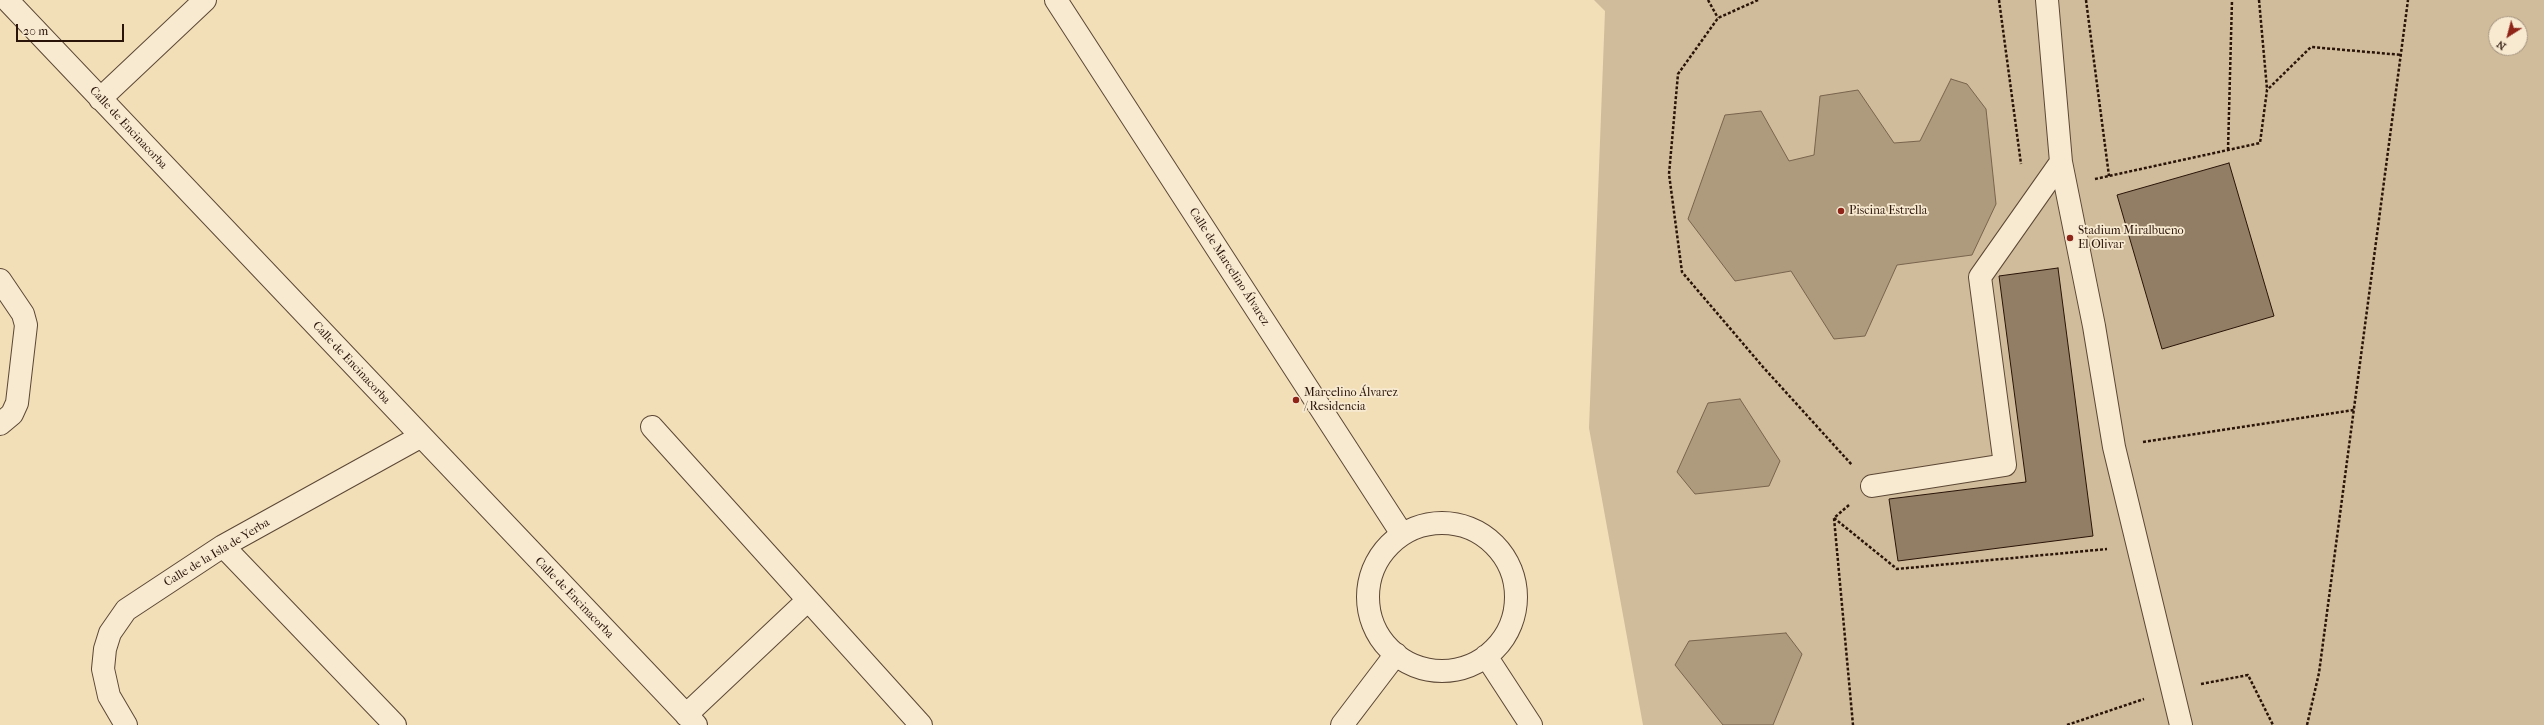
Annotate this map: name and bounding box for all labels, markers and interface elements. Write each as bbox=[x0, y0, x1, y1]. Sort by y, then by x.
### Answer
scale bar bbox=[18, 16, 126, 42]
north arrow bbox=[2488, 16, 2528, 56]
text: 20 m bbox=[23, 24, 48, 38]
text: N bbox=[2494, 38, 2508, 53]
street label: Calle de Encinacorba bbox=[86, 84, 170, 172]
place label: Piscina Estrella bbox=[1849, 204, 1927, 218]
street label: Calle de Marcelino Álvarez bbox=[1185, 205, 1273, 329]
marker: Piscina Estrella bbox=[1836, 206, 1846, 216]
place label: Stadium Miralbueno El Olivar bbox=[2078, 224, 2184, 252]
marker: Stadium Miralbueno El Olivar bbox=[2065, 233, 2075, 243]
street label: Calle de Encinacorba bbox=[309, 319, 393, 407]
place label: Marcelino Álvarez / Residencia bbox=[1304, 386, 1398, 414]
marker: Marcelino Álvarez / Residencia bbox=[1291, 395, 1301, 405]
street label: Calle de la Isla de Yerba bbox=[162, 516, 272, 590]
street label: Calle de Encinacorba bbox=[531, 554, 617, 642]

